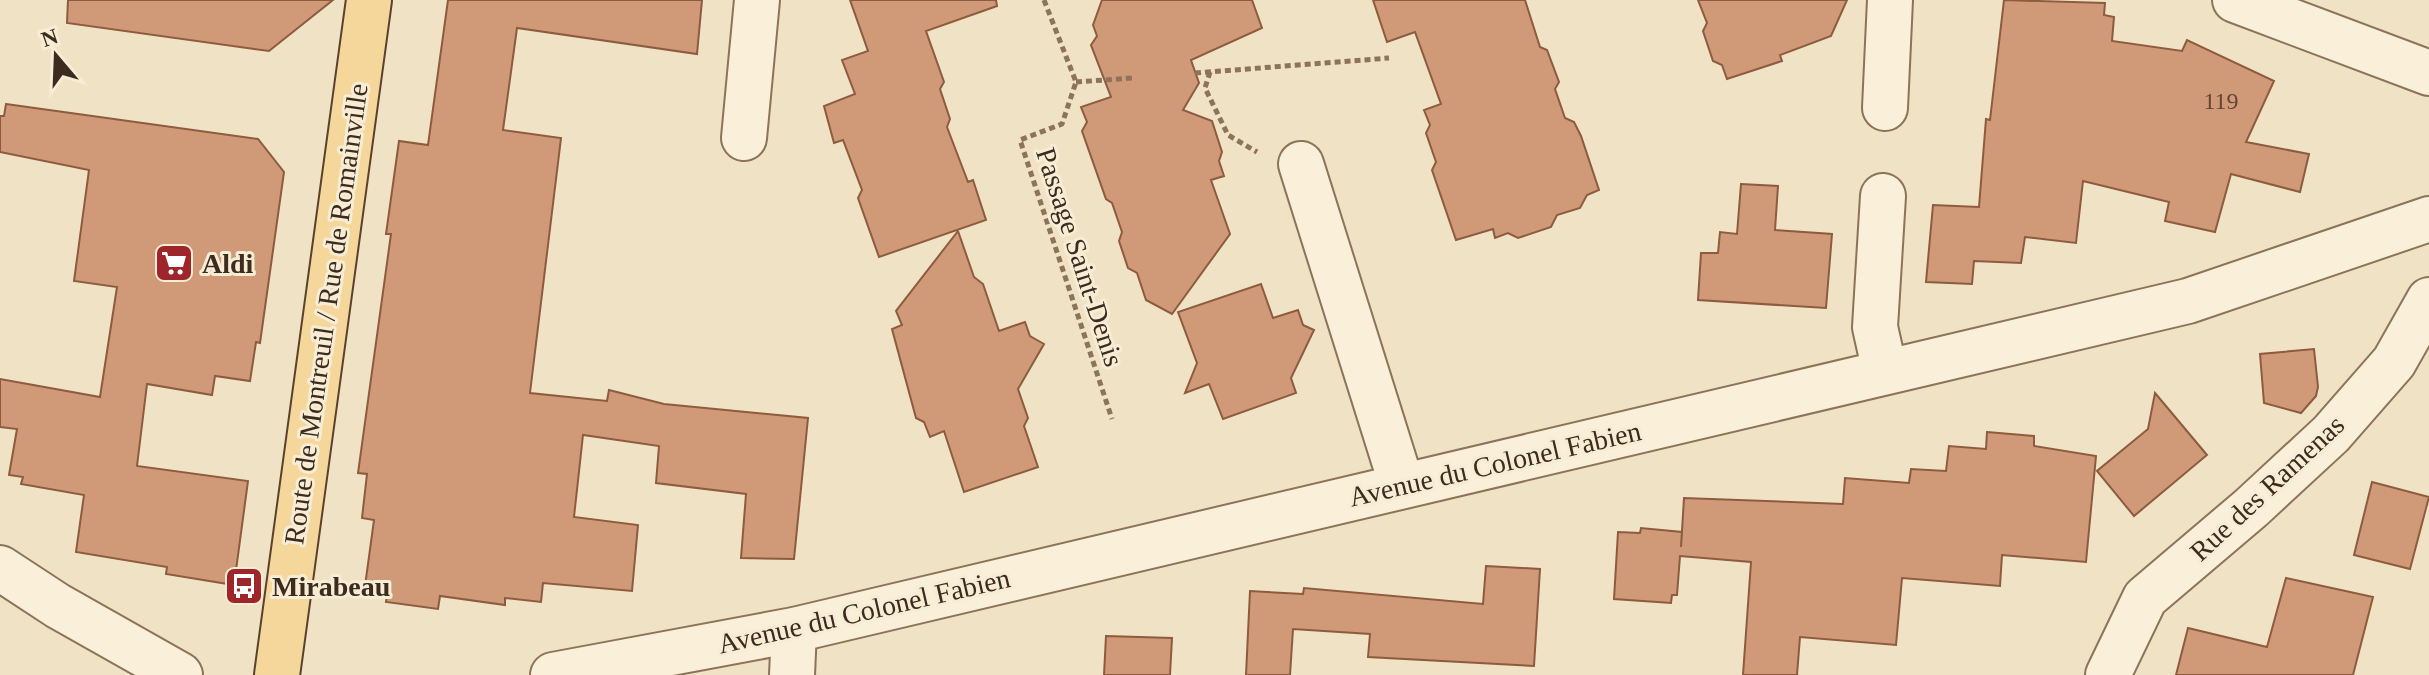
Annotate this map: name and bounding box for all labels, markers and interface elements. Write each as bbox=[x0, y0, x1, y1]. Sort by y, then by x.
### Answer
north arrow bbox=[16, 16, 96, 96]
text: N bbox=[38, 23, 61, 52]
street label: Route de Montreuil / Rue de Romainville bbox=[278, 82, 374, 546]
house number: 119 bbox=[2203, 88, 2239, 114]
street label: Passage Saint-Denis bbox=[1030, 144, 1130, 370]
supermarket icon: Aldi bbox=[153, 242, 195, 284]
place label: Aldi bbox=[202, 248, 254, 279]
street label: Rue des Ramenas bbox=[2184, 409, 2350, 567]
street label: Avenue du Colonel Fabien bbox=[1346, 415, 1644, 513]
street label: Avenue du Colonel Fabien bbox=[715, 562, 1013, 660]
bus stop icon: Mirabeau bbox=[223, 565, 265, 607]
place label: Mirabeau bbox=[272, 571, 390, 602]

